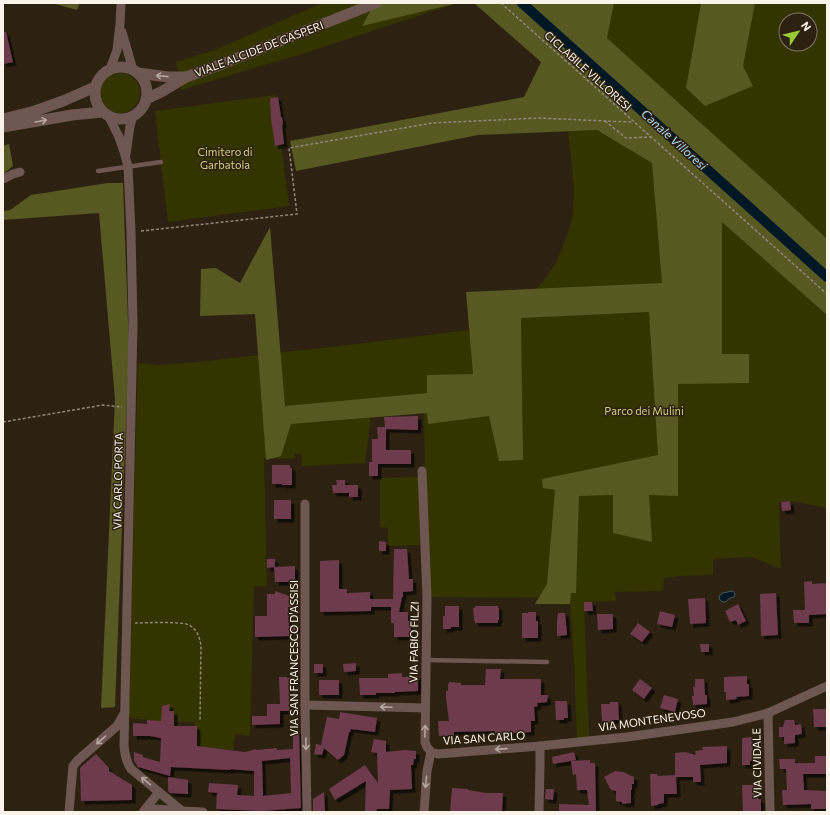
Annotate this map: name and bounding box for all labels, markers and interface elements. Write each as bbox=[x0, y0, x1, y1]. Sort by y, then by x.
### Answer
north arrow bbox=[778, 12, 818, 52]
street label: VIALE ALCIDE DE GASPERI bbox=[193, 18, 325, 79]
text: N bbox=[799, 19, 814, 33]
street label: CICLABILE VILLORESI bbox=[542, 28, 635, 113]
one-way arrow bbox=[156, 72, 169, 80]
water label: Canale Villoresi bbox=[639, 106, 711, 173]
one-way arrow bbox=[35, 116, 48, 124]
park label: Cimitero di Garbatola bbox=[197, 145, 253, 171]
park label: Parco dei Mulini bbox=[604, 404, 684, 417]
street label: VIA CARLO PORTA bbox=[110, 432, 125, 529]
street label: VIA SAN FRANCESCO D'ASSISI bbox=[287, 580, 300, 736]
street label: VIA FABIO FILZI bbox=[406, 601, 421, 683]
one-way arrow bbox=[380, 703, 393, 711]
street label: VIA MONTENEVOSO bbox=[598, 706, 706, 733]
one-way arrow bbox=[421, 725, 429, 738]
street label: VIA SAN CARLO bbox=[442, 728, 525, 747]
street label: VIA CIVIDALE bbox=[749, 728, 764, 798]
one-way arrow bbox=[96, 735, 106, 744]
one-way arrow bbox=[302, 737, 310, 750]
one-way arrow bbox=[495, 746, 508, 753]
one-way arrow bbox=[423, 775, 430, 788]
one-way arrow bbox=[141, 777, 152, 786]

